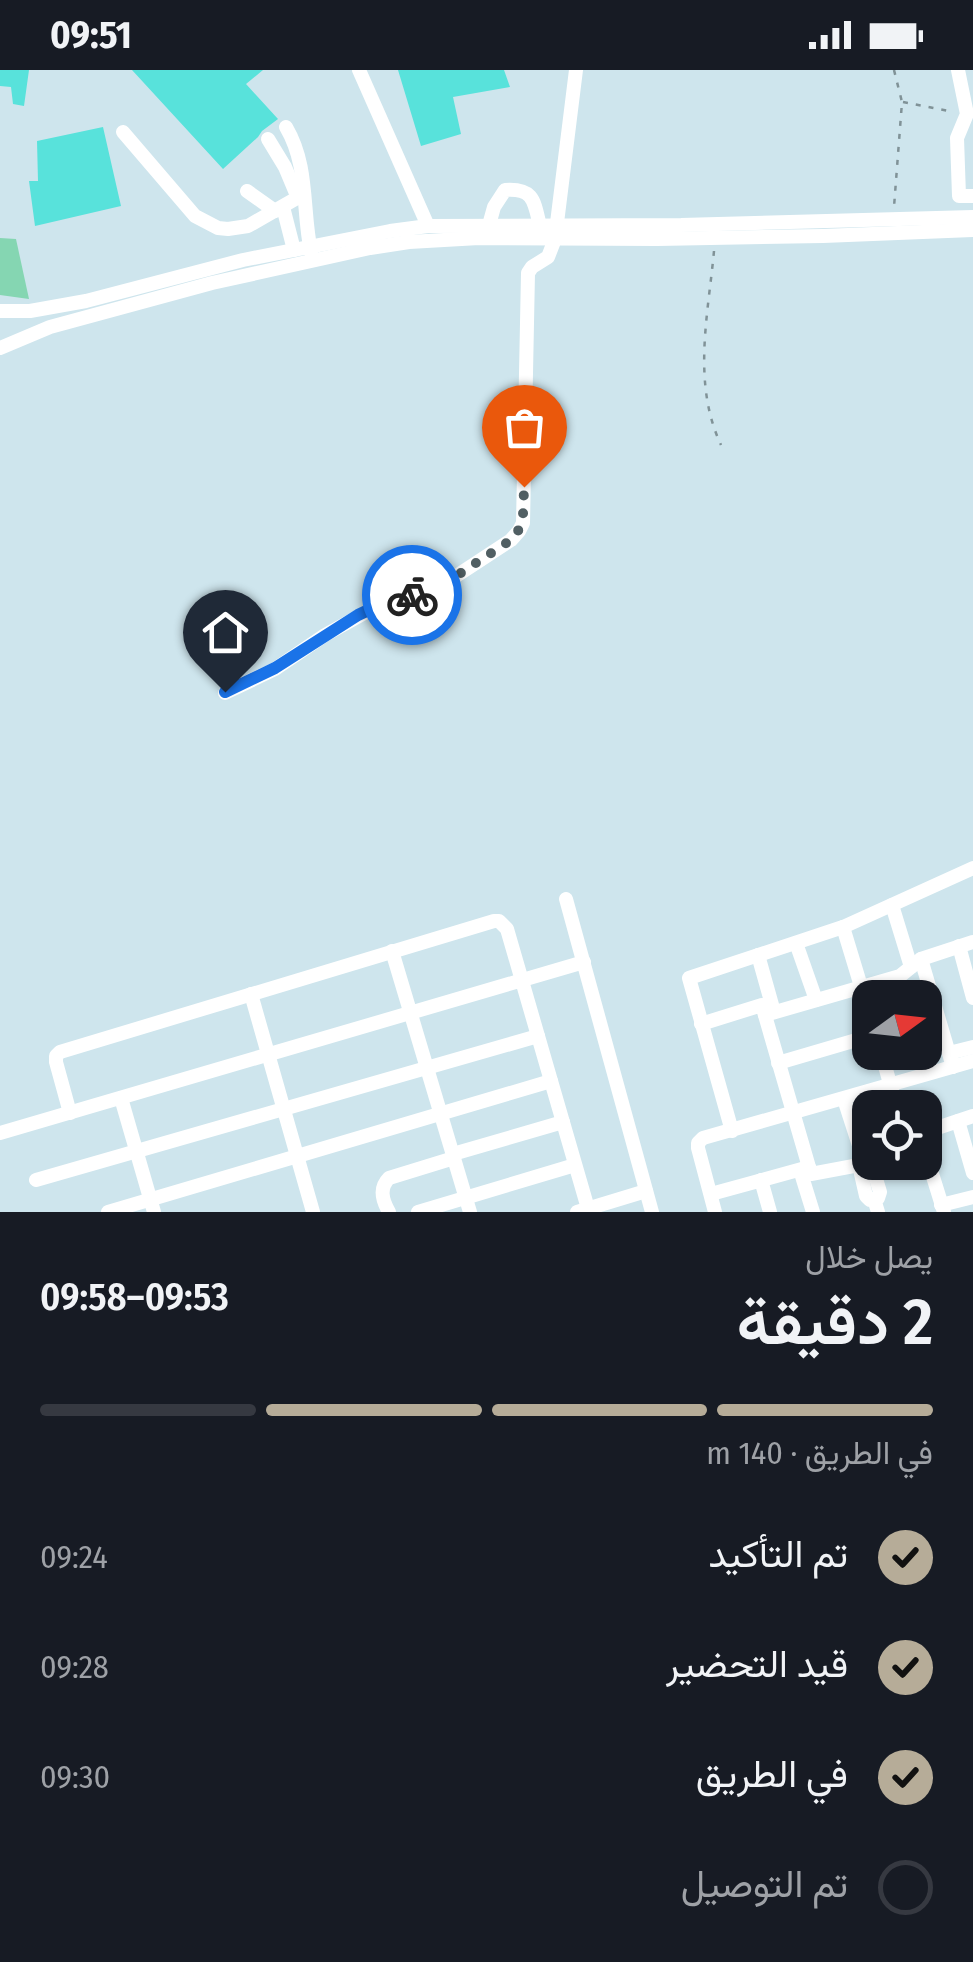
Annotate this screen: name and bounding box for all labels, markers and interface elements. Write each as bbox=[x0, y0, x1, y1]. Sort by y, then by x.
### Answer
text: 09:51 bbox=[50, 12, 132, 58]
pin bbox=[482, 385, 567, 488]
icon: bag bbox=[497, 400, 552, 455]
courier bbox=[362, 545, 462, 645]
icon: bike bbox=[385, 568, 440, 623]
pin bbox=[183, 590, 268, 693]
icon: home bbox=[198, 605, 253, 660]
north arrow bbox=[852, 980, 942, 1070]
map controls bbox=[852, 980, 942, 1180]
button: locate bbox=[852, 1090, 942, 1180]
text: يصل خلال bbox=[805, 1238, 933, 1276]
text: 09:53–09:58 bbox=[40, 1274, 229, 1320]
text: 2 دقيقة bbox=[737, 1283, 933, 1361]
text: في الطريق · 140 m bbox=[706, 1434, 933, 1472]
icon: check bbox=[878, 1530, 933, 1585]
text: تم التأكيد bbox=[708, 1531, 848, 1577]
text: 09:24 bbox=[40, 1538, 108, 1576]
icon: check bbox=[878, 1640, 933, 1695]
text: قيد التحضير bbox=[666, 1641, 848, 1687]
text: 09:28 bbox=[40, 1648, 109, 1686]
icon: check bbox=[878, 1750, 933, 1805]
text: في الطريق bbox=[696, 1751, 848, 1797]
text: 09:30 bbox=[40, 1758, 110, 1796]
text: تم التوصيل bbox=[681, 1861, 848, 1907]

